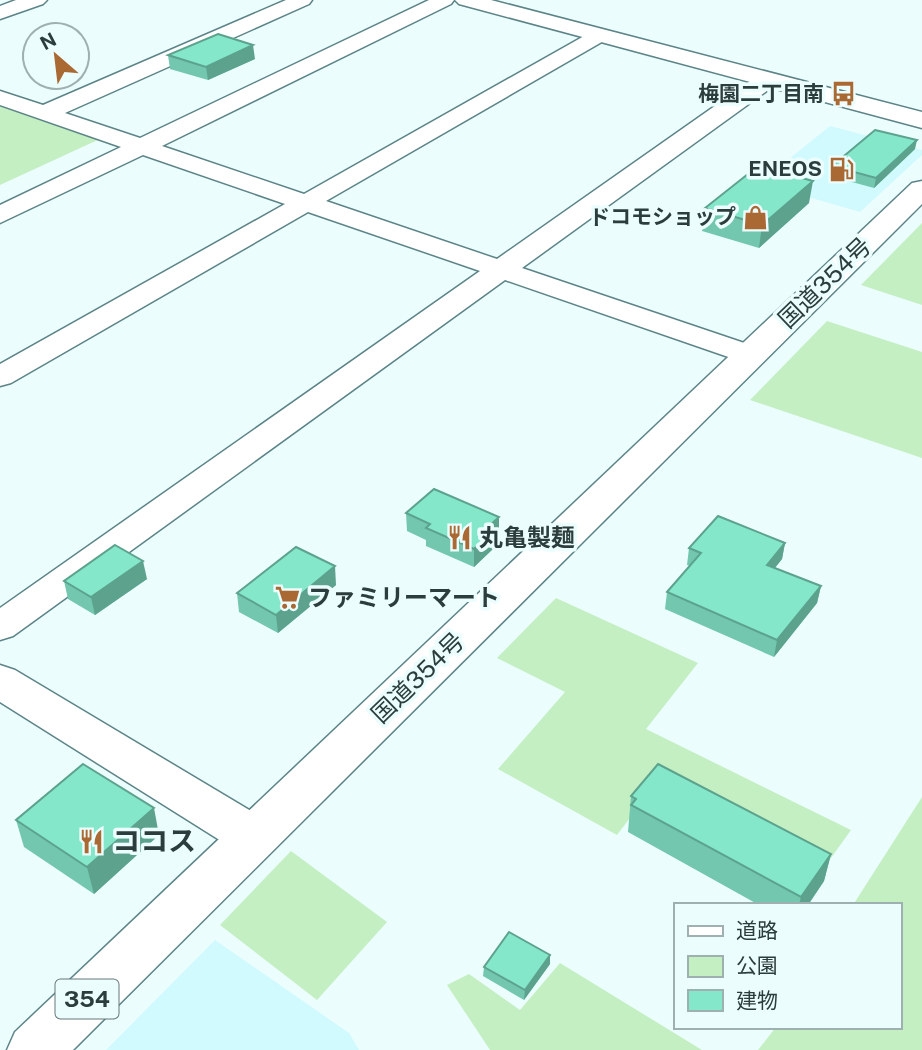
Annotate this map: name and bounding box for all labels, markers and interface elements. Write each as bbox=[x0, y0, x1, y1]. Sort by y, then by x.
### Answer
north arrow bbox=[21, 21, 91, 91]
text: N bbox=[36, 28, 60, 54]
bus stop icon: 梅園二丁目南 bbox=[830, 80, 858, 108]
place label: 梅園二丁目南 bbox=[698, 81, 824, 106]
fuel station icon: ENEOS bbox=[828, 155, 856, 183]
place label: ENEOS bbox=[748, 156, 822, 181]
shop icon: ドコモショップ bbox=[742, 203, 770, 231]
place label: ドコモショップ bbox=[589, 204, 736, 229]
street label: 国道354号 bbox=[772, 231, 876, 333]
place label: 丸亀製麺 bbox=[479, 523, 575, 551]
restaurant icon: 丸亀製麺 bbox=[445, 524, 473, 552]
place label: ファミリーマート bbox=[308, 583, 500, 611]
supermarket icon: ファミリーマート bbox=[274, 584, 302, 612]
street label: 国道354号 bbox=[365, 626, 469, 728]
place label: ココス bbox=[112, 824, 196, 857]
restaurant icon: ココス bbox=[78, 827, 106, 855]
legend bbox=[674, 903, 901, 1029]
text: 道路 bbox=[736, 918, 778, 943]
text: 公園 bbox=[736, 953, 778, 978]
road number: 354 bbox=[56, 980, 119, 1018]
text: 建物 bbox=[736, 988, 778, 1013]

